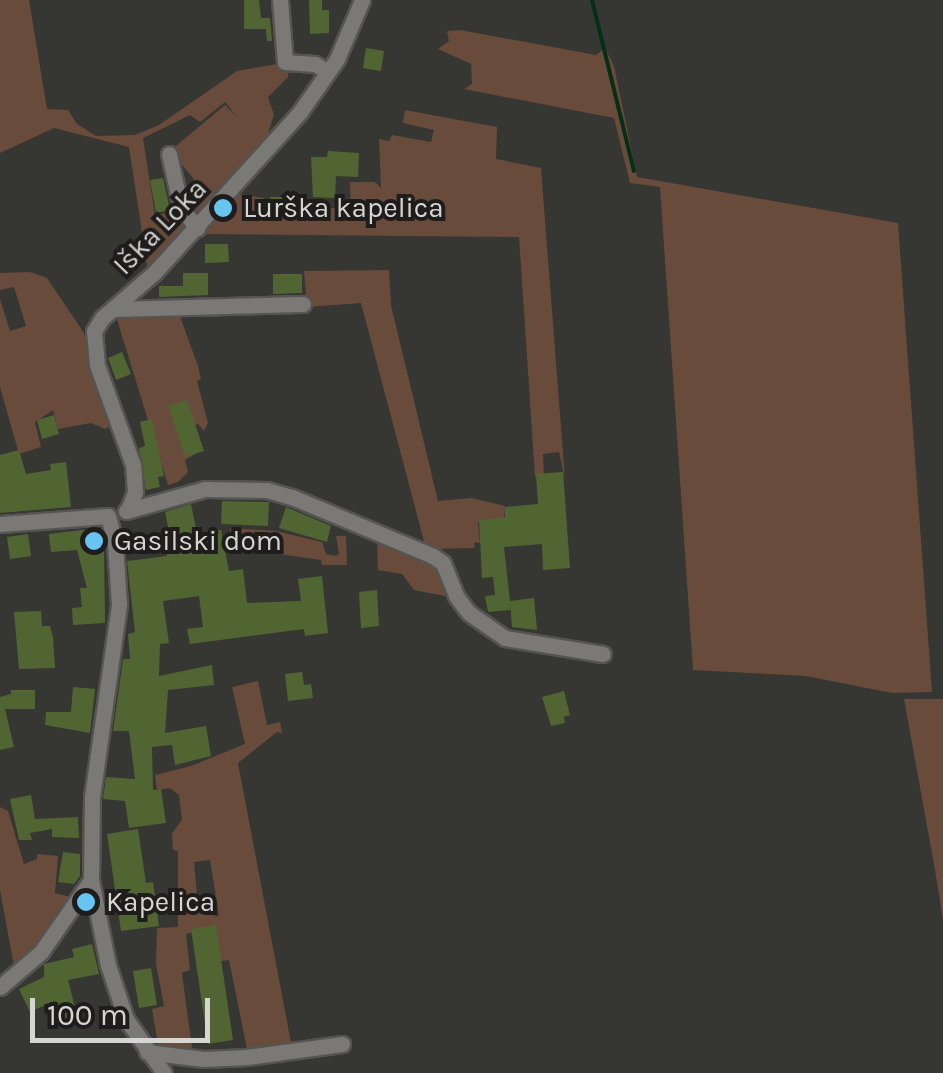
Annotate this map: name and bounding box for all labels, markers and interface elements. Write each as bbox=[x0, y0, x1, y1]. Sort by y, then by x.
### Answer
street label: Iška Loka bbox=[106, 172, 214, 282]
place label: Lurška kapelica bbox=[243, 191, 444, 225]
marker: Lurška kapelica bbox=[212, 197, 234, 219]
place label: Gasilski dom bbox=[114, 524, 282, 558]
marker: Gasilski dom bbox=[83, 530, 105, 552]
place label: Kapelica bbox=[106, 885, 215, 919]
marker: Kapelica bbox=[75, 891, 97, 913]
scale bar bbox=[35, 978, 215, 1040]
text: 100 m bbox=[47, 997, 128, 1033]

